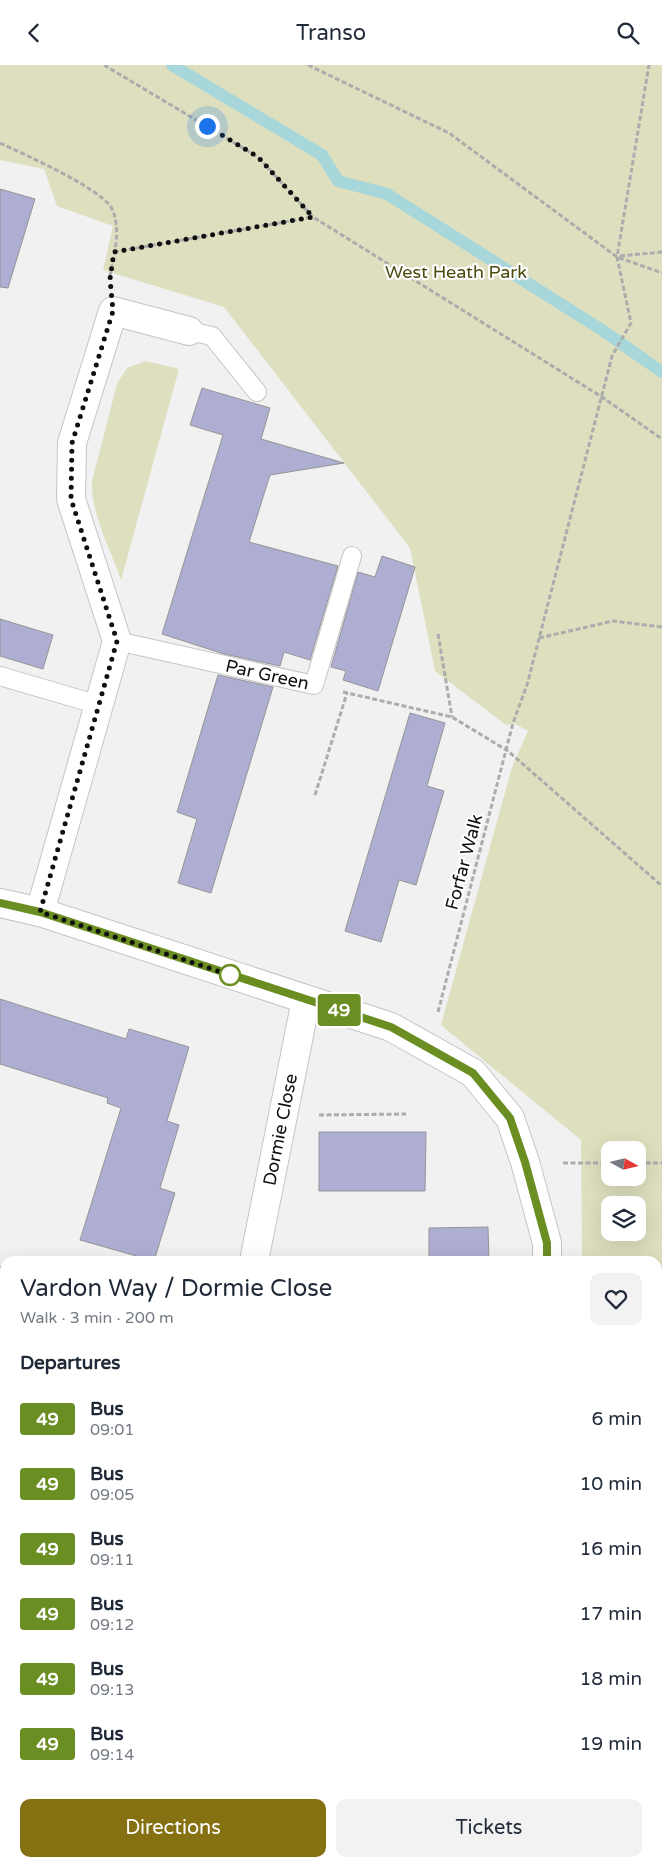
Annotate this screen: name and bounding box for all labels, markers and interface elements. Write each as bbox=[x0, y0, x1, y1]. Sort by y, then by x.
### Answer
icon: back bbox=[20, 19, 48, 47]
icon: search bbox=[614, 19, 642, 47]
text: Transo bbox=[296, 20, 366, 46]
your location bbox=[195, 114, 220, 139]
park label: West Heath Park bbox=[385, 261, 527, 283]
street label: Par Green bbox=[223, 655, 311, 695]
street label: Forfar Walk bbox=[441, 812, 487, 912]
unlabelled marker bbox=[219, 964, 241, 986]
line badge: 49 bbox=[316, 994, 362, 1026]
text: 49 bbox=[328, 999, 350, 1021]
street label: Dormie Close bbox=[258, 1072, 302, 1188]
north arrow bbox=[601, 1141, 646, 1186]
map controls bbox=[601, 1141, 646, 1241]
button: layers bbox=[601, 1196, 646, 1241]
button: heart bbox=[590, 1273, 642, 1325]
text: Vardon Way / Dormie Close bbox=[20, 1274, 332, 1303]
text: Walk · 3 min · 200 m bbox=[20, 1308, 174, 1328]
text: Departures bbox=[20, 1352, 120, 1374]
text: Bus bbox=[90, 1398, 124, 1420]
text: 49 bbox=[36, 1408, 59, 1430]
text: 6 min bbox=[591, 1408, 642, 1430]
text: 09:01 bbox=[90, 1420, 134, 1440]
text: Bus bbox=[90, 1463, 124, 1485]
text: 49 bbox=[36, 1473, 59, 1495]
text: 10 min bbox=[579, 1473, 642, 1495]
text: 09:05 bbox=[90, 1485, 134, 1505]
text: Bus bbox=[90, 1528, 124, 1550]
text: 49 bbox=[36, 1538, 59, 1560]
text: 16 min bbox=[579, 1538, 642, 1560]
text: 09:11 bbox=[90, 1550, 134, 1570]
text: Bus bbox=[90, 1593, 124, 1615]
text: 49 bbox=[36, 1603, 59, 1625]
text: 17 min bbox=[579, 1603, 642, 1625]
text: 09:12 bbox=[90, 1615, 134, 1635]
text: Bus bbox=[90, 1658, 124, 1680]
text: 49 bbox=[36, 1668, 59, 1690]
text: 18 min bbox=[579, 1668, 642, 1690]
text: 09:13 bbox=[90, 1680, 134, 1700]
text: Bus bbox=[90, 1723, 124, 1745]
text: 49 bbox=[36, 1733, 59, 1755]
text: 19 min bbox=[579, 1733, 642, 1755]
text: 09:14 bbox=[90, 1745, 134, 1765]
button: Directions bbox=[20, 1799, 326, 1857]
button: Tickets bbox=[336, 1799, 642, 1857]

